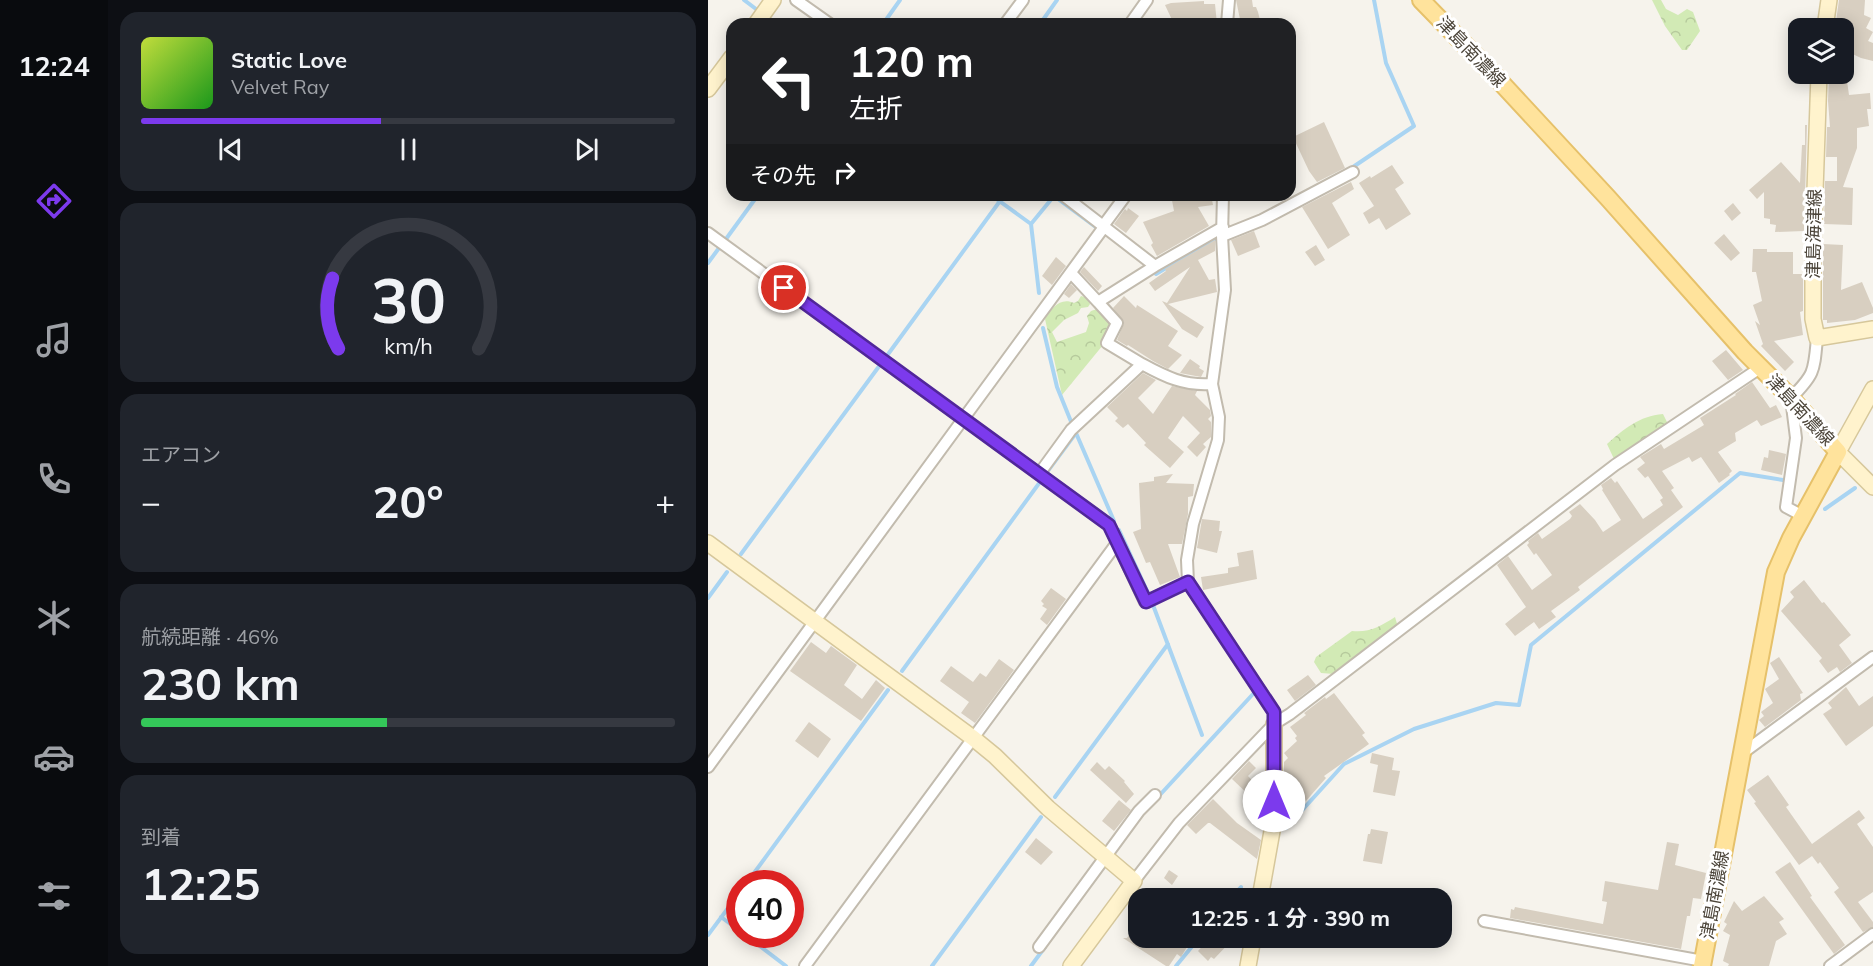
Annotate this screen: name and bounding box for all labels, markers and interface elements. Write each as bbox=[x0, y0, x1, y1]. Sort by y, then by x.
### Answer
street label: 津島南濃線 bbox=[1432, 11, 1511, 92]
map controls bbox=[1788, 18, 1854, 84]
button: layers bbox=[1788, 18, 1854, 84]
text: 120 m bbox=[849, 35, 974, 88]
icon: left bbox=[750, 42, 828, 120]
text: Static Love bbox=[231, 46, 347, 74]
text: 12:24 bbox=[18, 49, 90, 83]
text: Velvet Ray bbox=[231, 74, 329, 99]
text: 左折 bbox=[849, 91, 903, 125]
icon: previous bbox=[214, 133, 247, 166]
icon: pause bbox=[392, 133, 425, 166]
icon: next bbox=[570, 133, 603, 166]
icon: right bbox=[828, 156, 861, 189]
text: その先 bbox=[750, 161, 816, 189]
icon: directions bbox=[33, 180, 75, 222]
street label: 津島海津線 bbox=[1801, 189, 1826, 279]
text: 30 bbox=[371, 260, 445, 339]
pin bbox=[758, 262, 809, 313]
icon: arrive bbox=[767, 271, 800, 304]
icon: music bbox=[33, 319, 75, 361]
text: km/h bbox=[384, 333, 432, 360]
street label: 津島南濃線 bbox=[1761, 369, 1839, 450]
text: エアコン bbox=[141, 442, 221, 467]
icon: phone bbox=[33, 458, 75, 500]
text: 20° bbox=[372, 473, 444, 529]
text: − bbox=[141, 481, 161, 522]
text: + bbox=[655, 481, 675, 522]
icon: climate bbox=[33, 597, 75, 639]
text: 航続距離 · 46% bbox=[141, 624, 279, 649]
text: 230 km bbox=[141, 655, 300, 711]
icon: car bbox=[33, 736, 75, 778]
position arrow bbox=[1242, 769, 1306, 833]
text: 到着 bbox=[141, 824, 181, 849]
street label: 津島南濃線 bbox=[1695, 849, 1734, 941]
text: 12:25 bbox=[141, 855, 260, 911]
speed limit sign: 40 bbox=[726, 870, 804, 948]
icon: filters bbox=[33, 875, 75, 917]
text: 12:25 · 1 分 · 390 m bbox=[1190, 904, 1390, 932]

